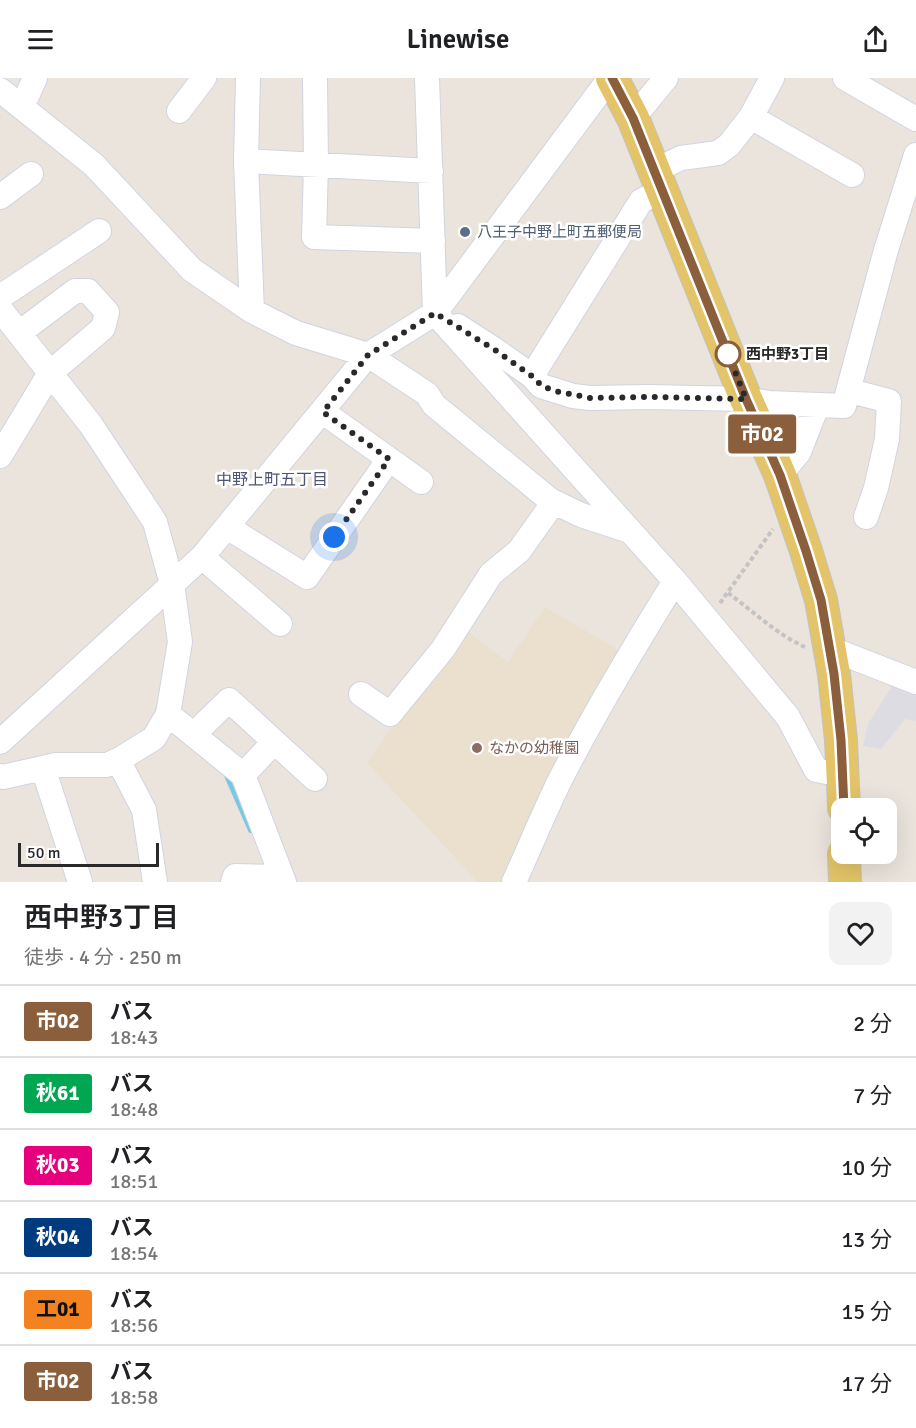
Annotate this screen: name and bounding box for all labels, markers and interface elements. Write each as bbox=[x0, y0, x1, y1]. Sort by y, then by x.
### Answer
icon: menu bbox=[24, 23, 57, 56]
text: Linewise bbox=[407, 23, 509, 56]
icon: share bbox=[859, 23, 892, 56]
place label: 八王子中野上町五郵便局 bbox=[477, 223, 642, 241]
marker: 八王子中野上町五郵便局 bbox=[458, 225, 472, 239]
marker: 西中野3丁目 bbox=[715, 341, 741, 367]
place label: 西中野3丁目 bbox=[746, 345, 829, 363]
line badge: 市02 bbox=[728, 414, 796, 454]
text: 市02 bbox=[740, 421, 784, 447]
district label: 中野上町五丁目 bbox=[216, 470, 328, 490]
your location bbox=[319, 522, 349, 552]
place label: なかの幼稚園 bbox=[489, 739, 579, 757]
marker: なかの幼稚園 bbox=[470, 741, 484, 755]
map controls bbox=[831, 798, 897, 864]
button: locate bbox=[831, 798, 897, 864]
scale bar bbox=[18, 840, 159, 868]
text: 50 m bbox=[27, 843, 61, 863]
text: 西中野3丁目 bbox=[24, 901, 179, 935]
button: heart bbox=[829, 902, 892, 965]
text: 徒歩 · 4 分 · 250 m bbox=[24, 945, 182, 970]
text: バス bbox=[110, 998, 154, 1025]
text: 市02 bbox=[36, 1008, 80, 1034]
text: 2 分 bbox=[853, 1010, 892, 1037]
text: 18:43 bbox=[110, 1025, 158, 1050]
text: バス bbox=[110, 1070, 154, 1097]
text: 秋61 bbox=[36, 1080, 80, 1106]
text: 7 分 bbox=[853, 1082, 892, 1109]
text: 18:48 bbox=[110, 1097, 158, 1122]
text: バス bbox=[110, 1142, 154, 1169]
text: 秋03 bbox=[36, 1152, 80, 1178]
text: 10 分 bbox=[841, 1154, 892, 1181]
text: 18:51 bbox=[110, 1169, 158, 1194]
text: バス bbox=[110, 1214, 154, 1241]
text: 秋04 bbox=[36, 1224, 80, 1250]
text: 13 分 bbox=[841, 1226, 892, 1253]
text: 18:54 bbox=[110, 1241, 158, 1266]
text: バス bbox=[110, 1286, 154, 1313]
text: 工01 bbox=[36, 1296, 80, 1322]
text: 15 分 bbox=[841, 1298, 892, 1325]
text: 18:56 bbox=[110, 1313, 158, 1338]
text: バス bbox=[110, 1358, 154, 1385]
text: 市02 bbox=[36, 1368, 80, 1394]
text: 17 分 bbox=[841, 1370, 892, 1397]
text: 18:58 bbox=[110, 1385, 158, 1410]

